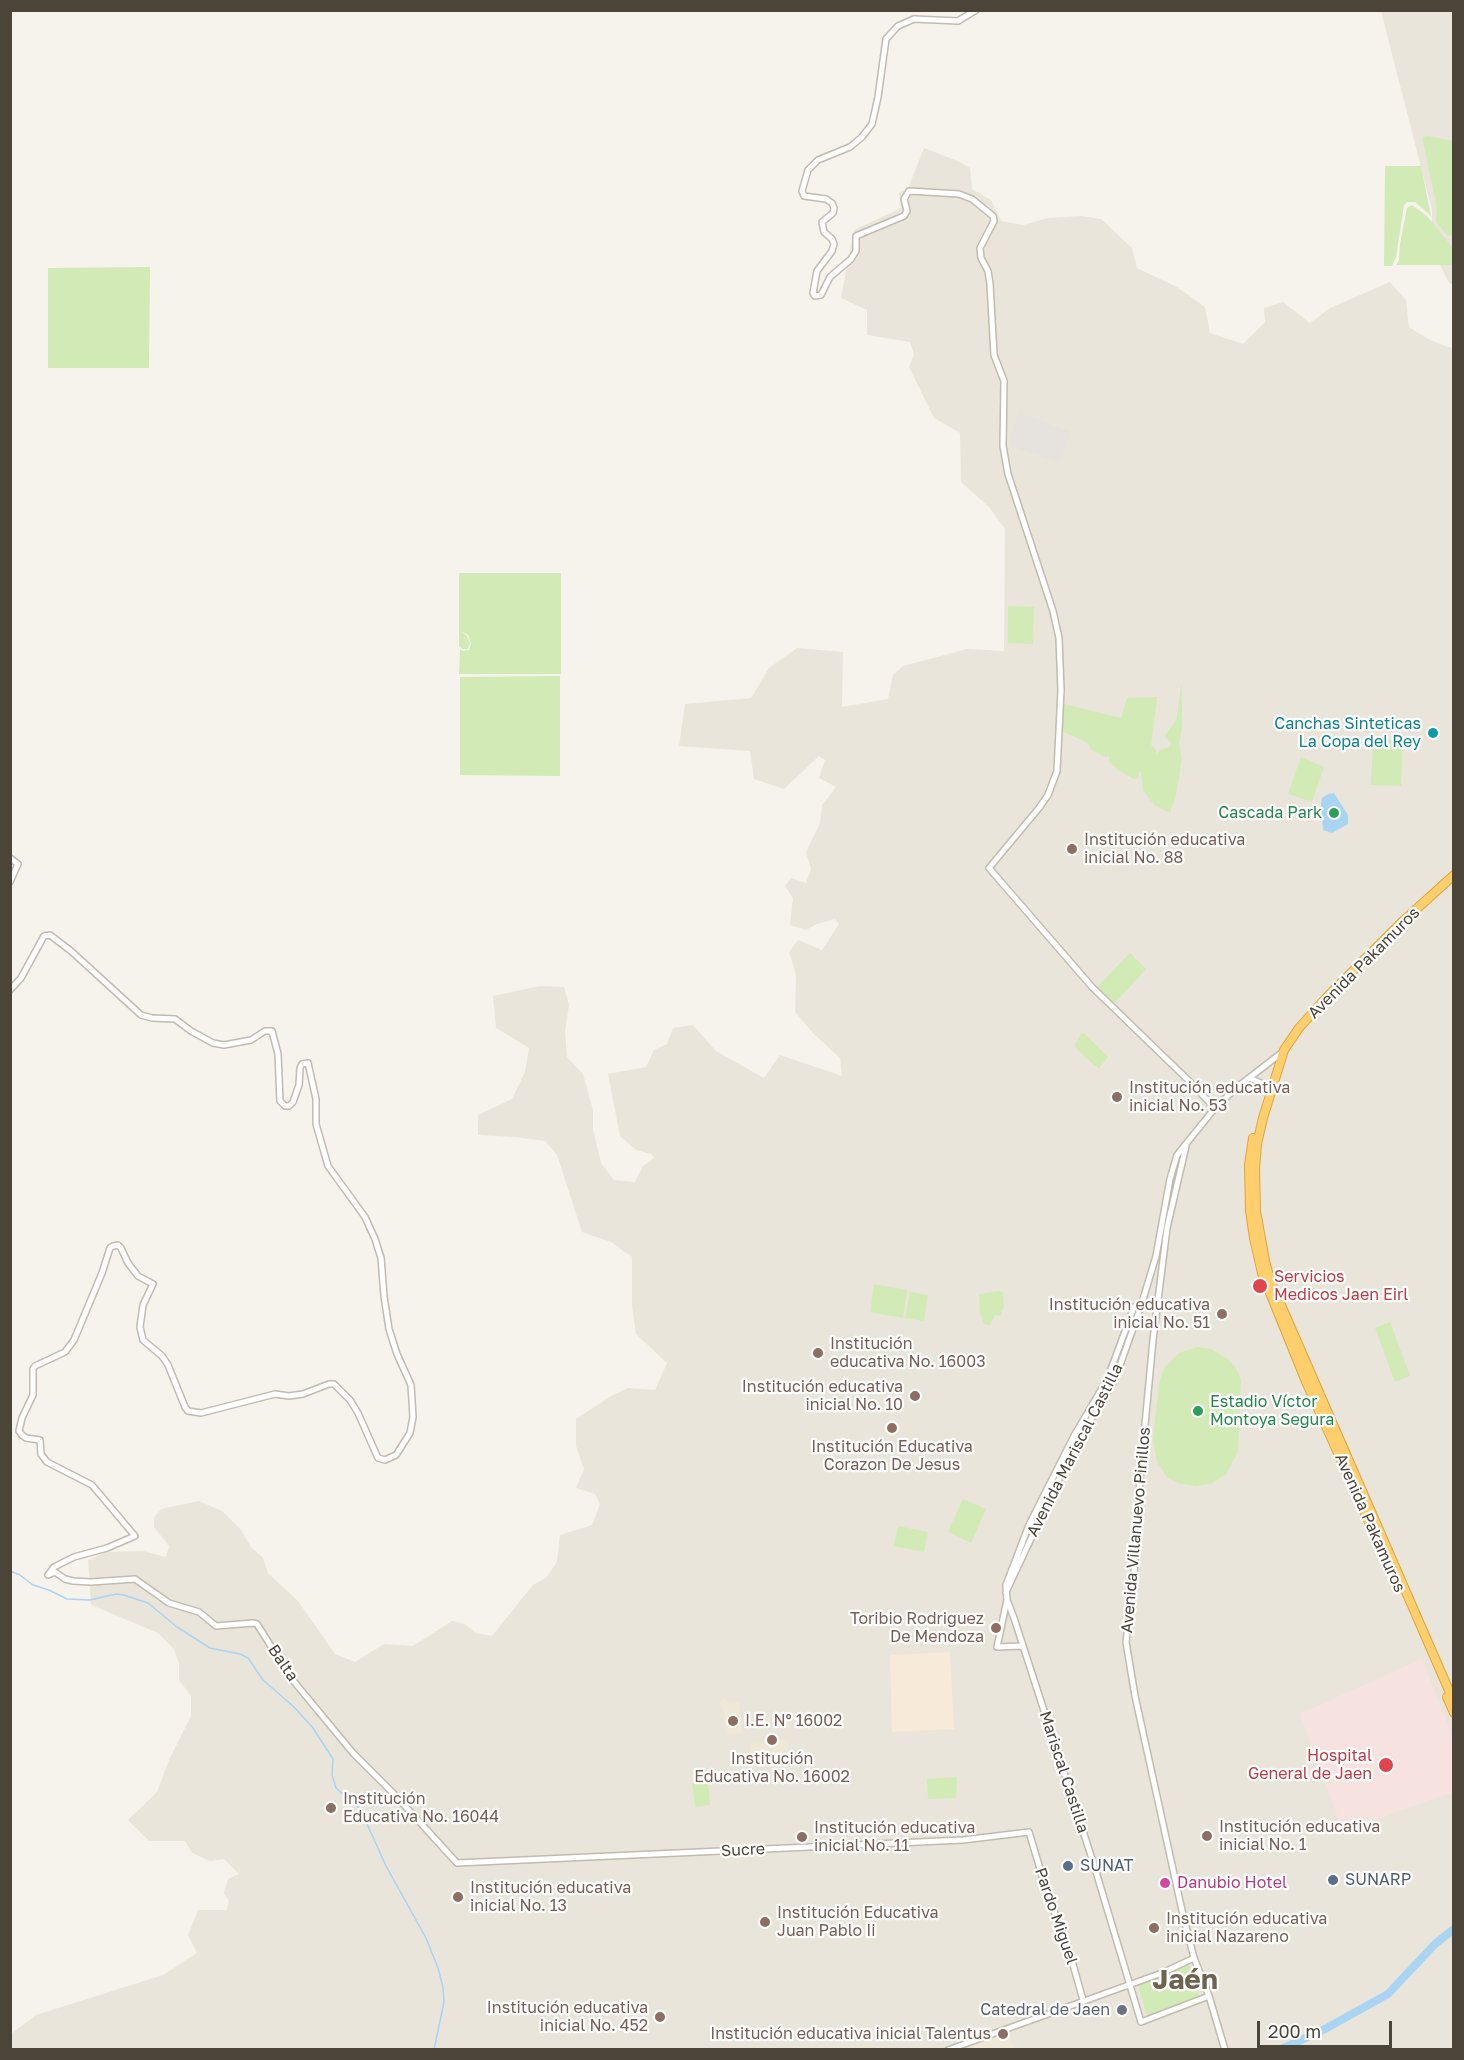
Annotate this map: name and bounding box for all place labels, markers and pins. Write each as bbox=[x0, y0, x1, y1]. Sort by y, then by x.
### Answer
place label: Canchas Sinteticas La Copa del Rey bbox=[1274, 714, 1421, 752]
marker: Canchas Sinteticas La Copa del Rey bbox=[1426, 726, 1440, 740]
place label: Cascada Park bbox=[1218, 803, 1322, 823]
marker: Cascada Park bbox=[1327, 806, 1341, 820]
place label: Institución educativa inicial No. 88 bbox=[1084, 830, 1245, 868]
marker: Institución educativa inicial No. 88 bbox=[1065, 842, 1079, 856]
place label: Institución educativa inicial No. 53 bbox=[1129, 1078, 1290, 1116]
marker: Institución educativa inicial No. 53 bbox=[1110, 1090, 1124, 1104]
place label: Servicios Medicos Jaen Eirl bbox=[1274, 1267, 1408, 1305]
marker: Servicios Medicos Jaen Eirl bbox=[1251, 1277, 1269, 1295]
place label: Institución educativa inicial No. 51 bbox=[1049, 1295, 1210, 1333]
marker: Institución educativa inicial No. 51 bbox=[1215, 1307, 1229, 1321]
place label: Institución educativa No. 16003 bbox=[830, 1334, 985, 1372]
marker: Institución educativa No. 16003 bbox=[811, 1346, 825, 1360]
place label: Institución educativa inicial No. 10 bbox=[742, 1377, 903, 1415]
marker: Institución educativa inicial No. 10 bbox=[908, 1389, 922, 1403]
place label: Estadio Víctor Montoya Segura bbox=[1210, 1392, 1334, 1430]
marker: Estadio Víctor Montoya Segura bbox=[1191, 1404, 1205, 1418]
marker: Institución Educativa Corazon De Jesus bbox=[885, 1421, 899, 1435]
place label: Institución Educativa Corazon De Jesus bbox=[811, 1437, 973, 1475]
place label: Toribio Rodriguez De Mendoza bbox=[850, 1609, 984, 1647]
marker: Toribio Rodriguez De Mendoza bbox=[989, 1621, 1003, 1635]
place label: I.E. N° 16002 bbox=[745, 1711, 842, 1731]
marker: I.E. N° 16002 bbox=[726, 1714, 740, 1728]
marker: Institución Educativa No. 16002 bbox=[765, 1733, 779, 1747]
place label: Hospital General de Jaen bbox=[1248, 1746, 1372, 1784]
place label: Institución Educativa No. 16002 bbox=[694, 1749, 850, 1787]
marker: Hospital General de Jaen bbox=[1377, 1756, 1395, 1774]
place label: Institución Educativa No. 16044 bbox=[343, 1789, 499, 1827]
marker: Institución Educativa No. 16044 bbox=[324, 1801, 338, 1815]
place label: Institución educativa inicial No. 1 bbox=[1219, 1817, 1380, 1855]
place label: Institución educativa inicial No. 11 bbox=[814, 1818, 975, 1856]
marker: Institución educativa inicial No. 1 bbox=[1200, 1829, 1214, 1843]
marker: Institución educativa inicial No. 11 bbox=[795, 1830, 809, 1844]
place label: SUNAT bbox=[1080, 1856, 1133, 1876]
marker: SUNAT bbox=[1061, 1859, 1075, 1873]
place label: SUNARP bbox=[1345, 1870, 1411, 1890]
place label: Danubio Hotel bbox=[1177, 1873, 1287, 1893]
marker: SUNARP bbox=[1326, 1873, 1340, 1887]
marker: Danubio Hotel bbox=[1158, 1876, 1172, 1890]
place label: Institución educativa inicial No. 13 bbox=[470, 1878, 631, 1916]
marker: Institución educativa inicial No. 13 bbox=[451, 1890, 465, 1904]
place label: Institución Educativa Juan Pablo Ii bbox=[777, 1903, 938, 1941]
place label: Institución educativa inicial Nazareno bbox=[1166, 1909, 1327, 1947]
marker: Institución Educativa Juan Pablo Ii bbox=[758, 1915, 772, 1929]
marker: Institución educativa inicial Nazareno bbox=[1147, 1921, 1161, 1935]
place label: Institución educativa inicial No. 452 bbox=[487, 1998, 648, 2036]
place label: Catedral de Jaen bbox=[980, 2000, 1110, 2020]
marker: Catedral de Jaen bbox=[1115, 2003, 1129, 2017]
marker: Institución educativa inicial No. 452 bbox=[653, 2010, 667, 2024]
place label: Institución educativa inicial Talentus bbox=[710, 2024, 991, 2044]
marker: Institución educativa inicial Talentus bbox=[996, 2027, 1010, 2041]

